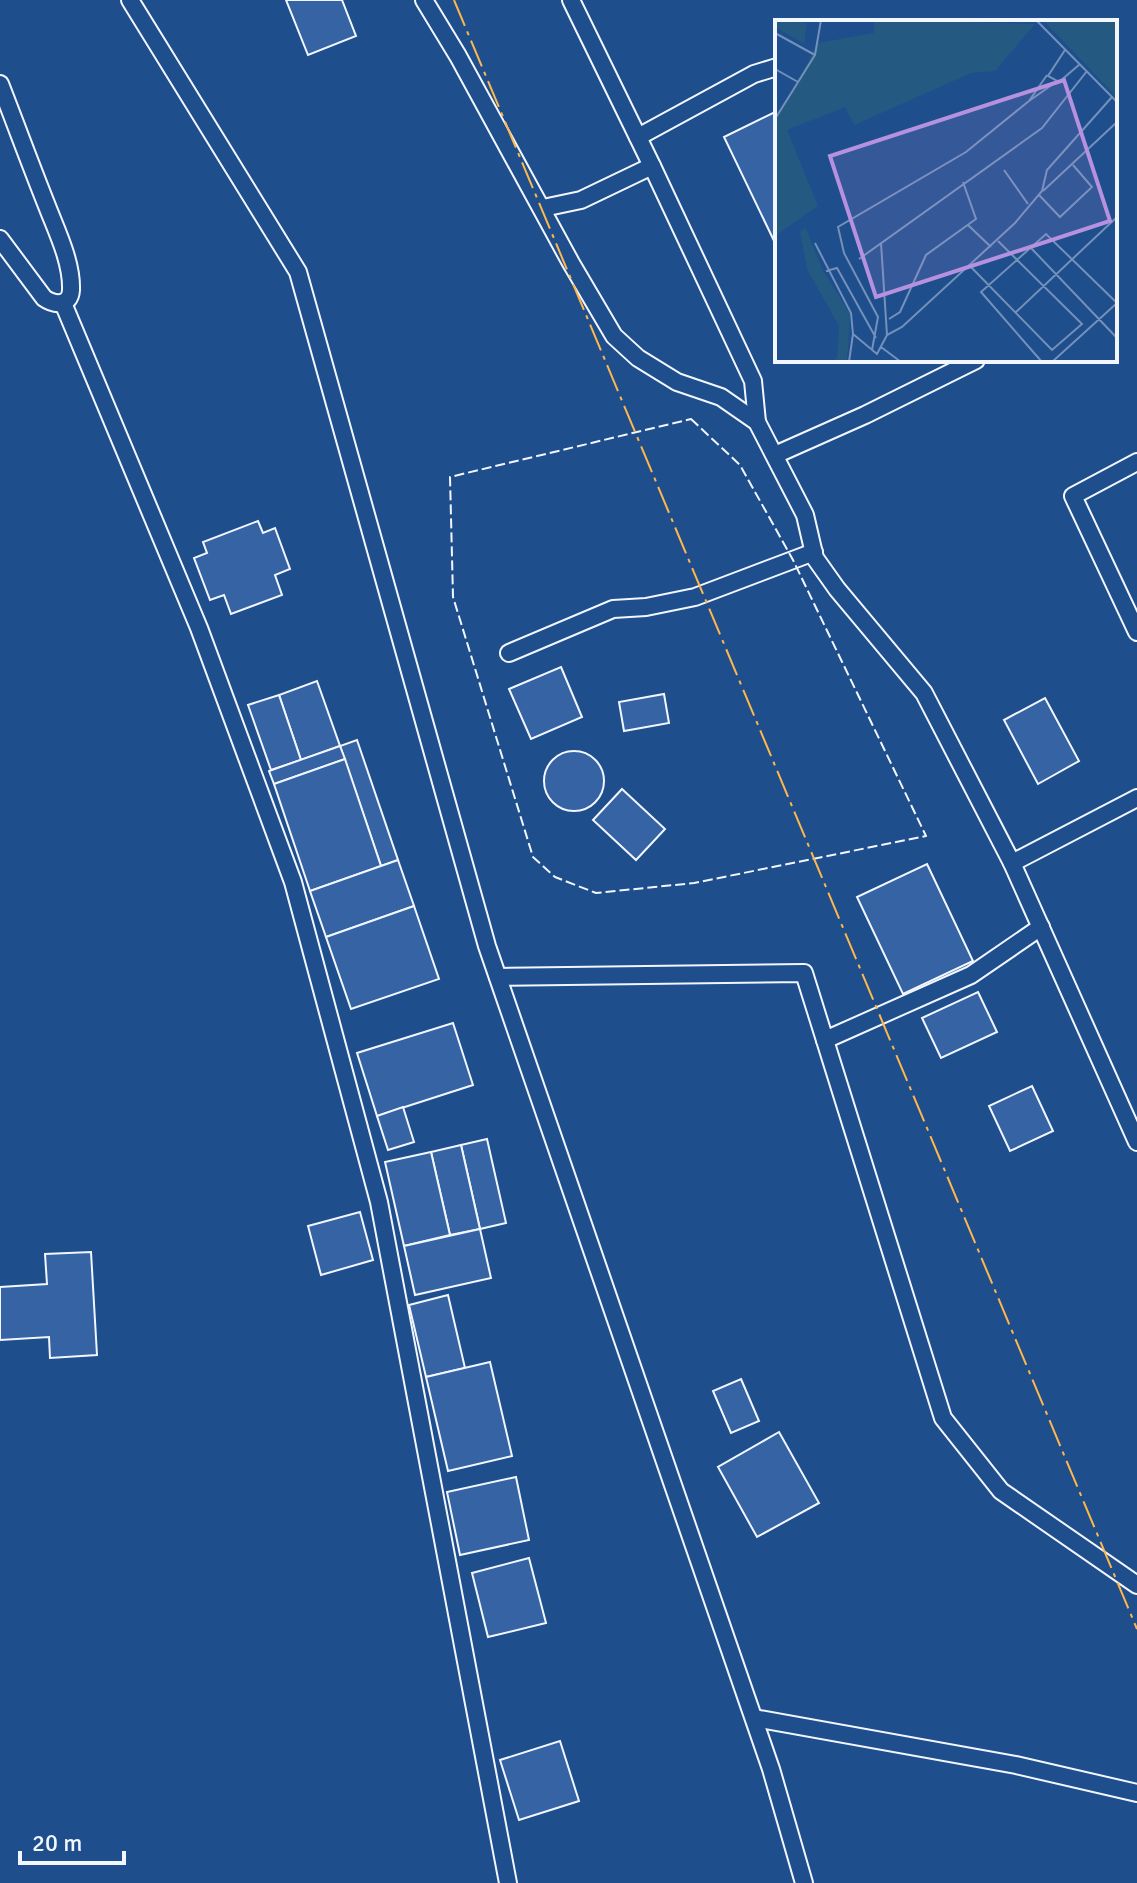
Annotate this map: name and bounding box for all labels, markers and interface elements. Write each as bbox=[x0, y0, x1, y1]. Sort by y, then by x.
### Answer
inset map bbox=[775, 20, 1117, 362]
scale bar bbox=[20, 1815, 124, 1865]
text: 20 m bbox=[32, 1828, 82, 1858]

